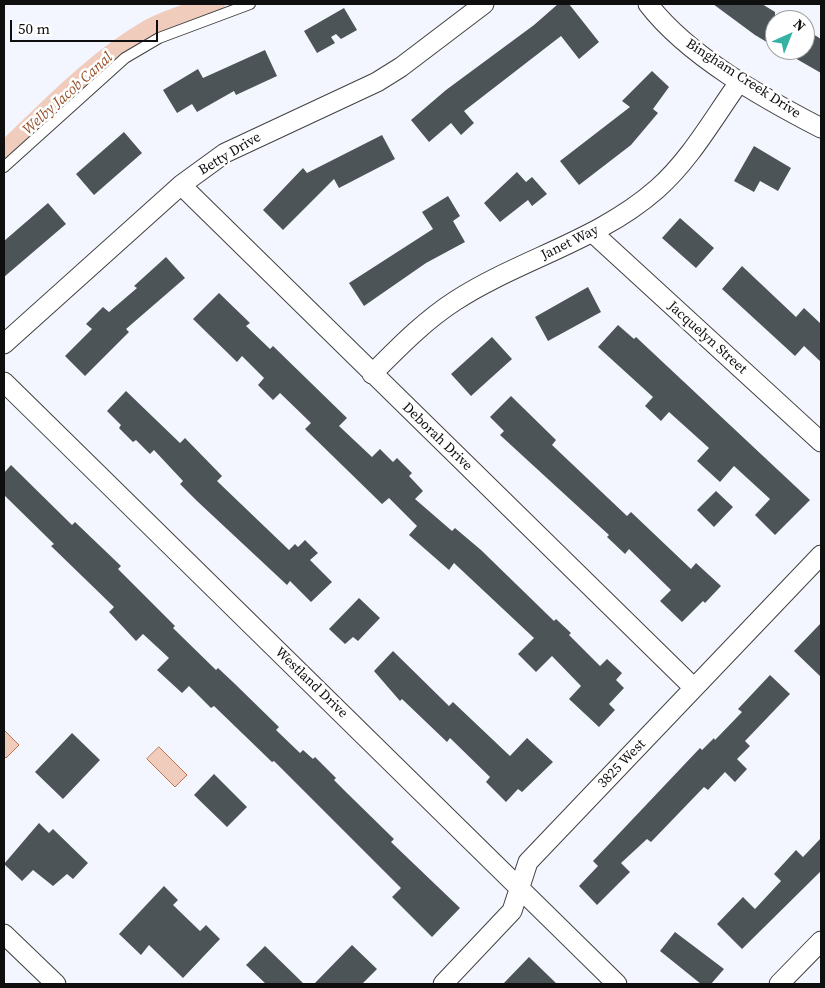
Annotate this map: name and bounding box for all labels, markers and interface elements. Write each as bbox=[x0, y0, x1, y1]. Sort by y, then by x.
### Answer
scale bar bbox=[12, 10, 160, 42]
north arrow bbox=[765, 10, 815, 60]
text: N bbox=[789, 14, 810, 36]
text: 50 m bbox=[18, 18, 50, 39]
street label: Bingham Creek Drive bbox=[683, 36, 803, 122]
water label: Welby Jacob Canal bbox=[19, 49, 117, 139]
street label: Betty Drive bbox=[196, 129, 264, 179]
street label: Janet Way bbox=[538, 222, 602, 264]
street label: Jacquelyn Street bbox=[664, 298, 750, 378]
street label: Deborah Drive bbox=[398, 399, 476, 475]
street label: Westland Drive bbox=[271, 644, 351, 722]
street label: 3825 West bbox=[595, 736, 649, 792]

